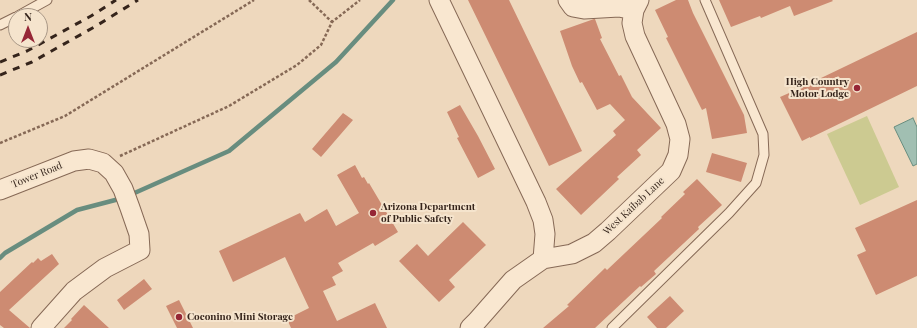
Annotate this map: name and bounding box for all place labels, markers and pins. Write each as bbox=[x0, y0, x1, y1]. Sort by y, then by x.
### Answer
place label: High Country Motor Lodge bbox=[786, 76, 849, 100]
marker: High Country Motor Lodge bbox=[852, 83, 862, 93]
place label: Arizona Department of Public Safety bbox=[381, 201, 475, 224]
marker: Arizona Department of Public Safety bbox=[368, 208, 378, 218]
place label: Coconino Mini Storage bbox=[187, 311, 293, 323]
marker: Coconino Mini Storage bbox=[174, 312, 184, 322]

